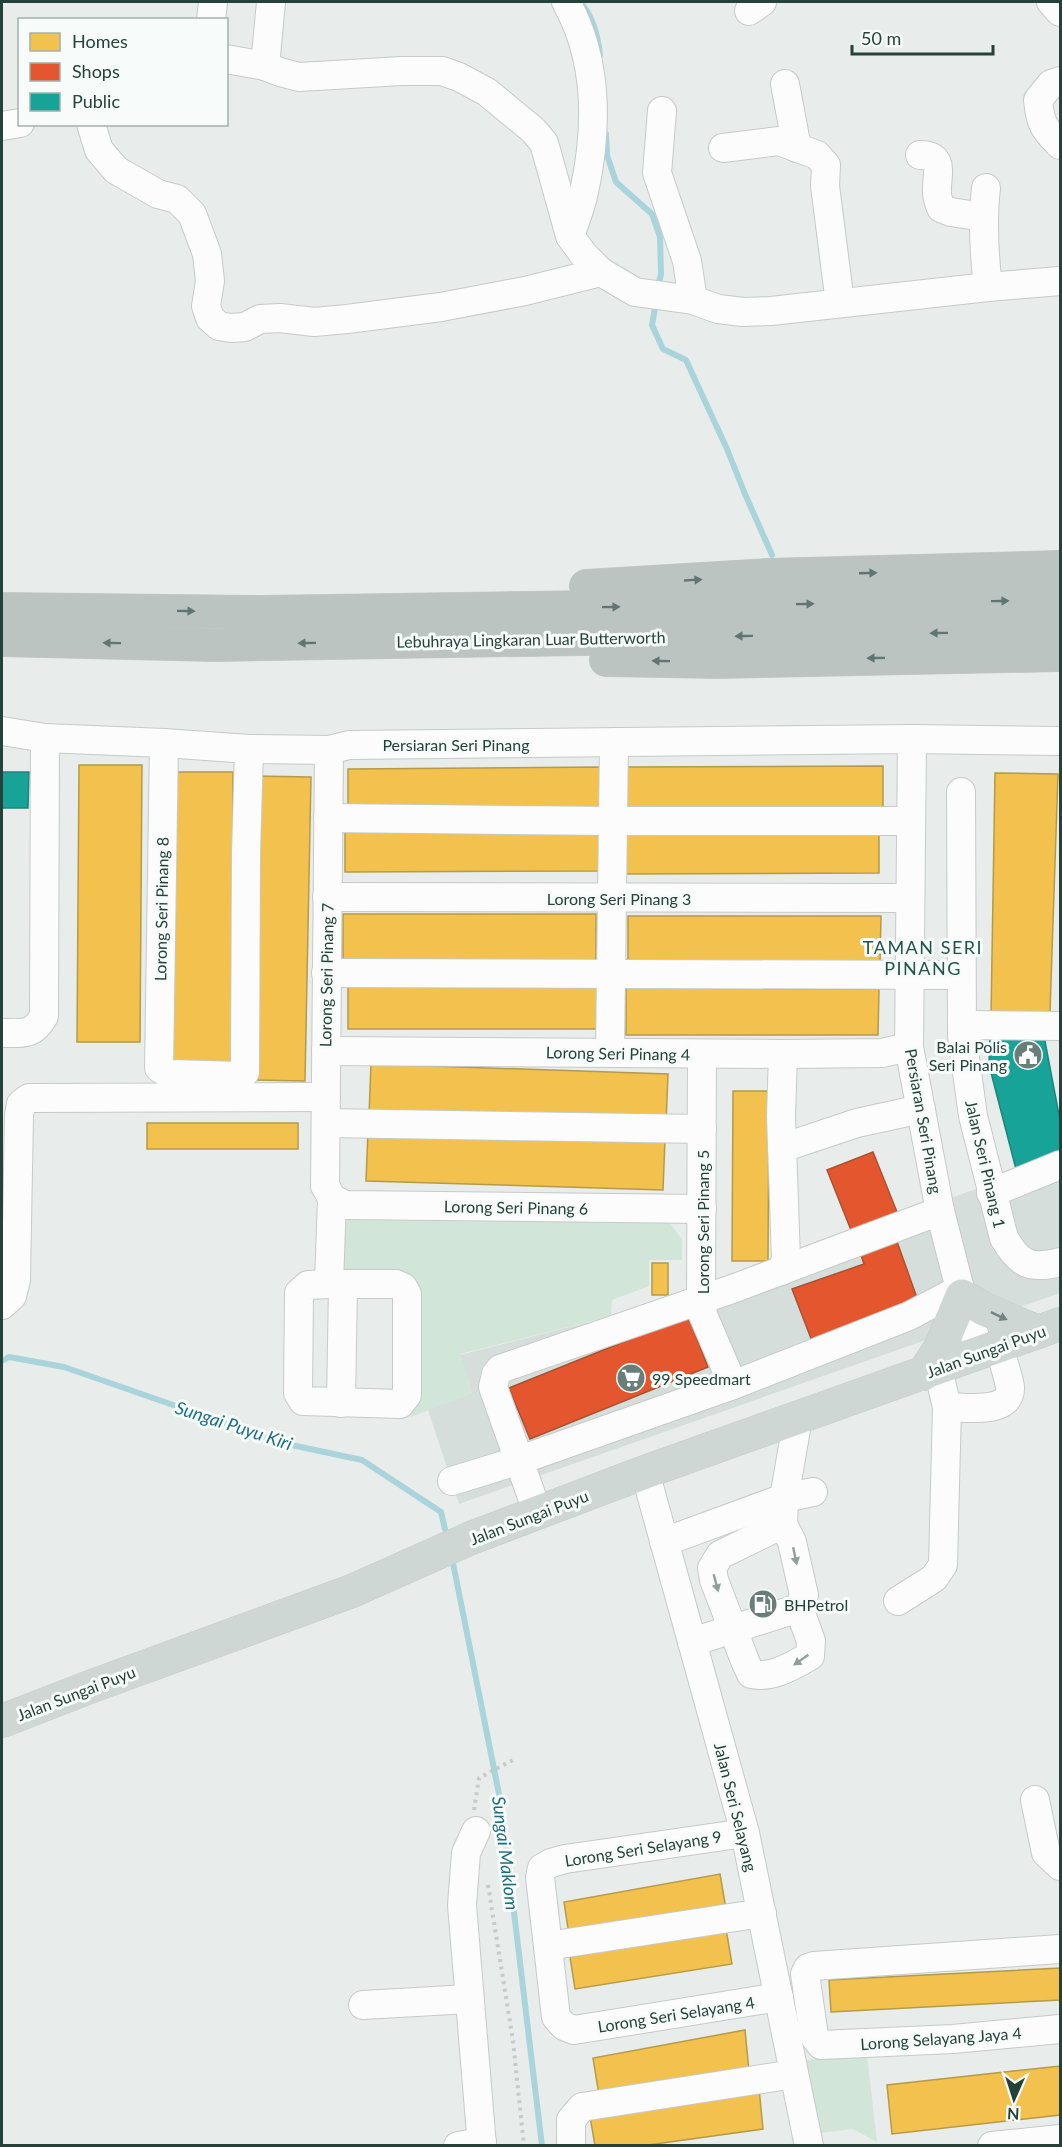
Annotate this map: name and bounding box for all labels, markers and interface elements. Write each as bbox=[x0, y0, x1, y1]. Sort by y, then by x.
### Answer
legend bbox=[18, 18, 228, 126]
scale bar bbox=[852, 18, 993, 56]
text: 50 m bbox=[861, 27, 901, 49]
text: Homes bbox=[72, 30, 128, 52]
text: Shops bbox=[72, 60, 120, 82]
text: Public bbox=[72, 90, 120, 112]
one-way arrow bbox=[859, 568, 878, 577]
one-way arrow bbox=[683, 575, 702, 584]
one-way arrow bbox=[991, 596, 1010, 605]
one-way arrow bbox=[796, 599, 815, 609]
one-way arrow bbox=[601, 602, 620, 612]
one-way arrow bbox=[176, 606, 195, 616]
street label: Lebuhraya Lingkaran Luar Butterworth bbox=[396, 627, 666, 651]
one-way arrow bbox=[930, 628, 949, 638]
one-way arrow bbox=[735, 631, 754, 641]
one-way arrow bbox=[103, 638, 122, 648]
one-way arrow bbox=[298, 638, 317, 648]
one-way arrow bbox=[867, 654, 886, 663]
one-way arrow bbox=[651, 656, 670, 665]
street label: Persiaran Seri Pinang bbox=[382, 735, 530, 754]
street label: Lorong Seri Pinang 8 bbox=[150, 837, 172, 981]
street label: Lorong Seri Pinang 3 bbox=[547, 889, 691, 908]
street label: Lorong Seri Pinang 7 bbox=[315, 903, 337, 1047]
district label: TAMAN SERI PINANG bbox=[863, 936, 983, 979]
place label: Balai Polis Seri Pinang bbox=[929, 1037, 1007, 1074]
public building icon: Balai Polis Seri Pinang bbox=[1012, 1039, 1044, 1071]
street label: Lorong Seri Pinang 4 bbox=[546, 1042, 690, 1064]
street label: Persiaran Seri Pinang bbox=[902, 1047, 946, 1195]
street label: Jalan Seri Pinang 1 bbox=[962, 1098, 1010, 1230]
street label: Lorong Seri Pinang 5 bbox=[693, 1150, 712, 1294]
street label: Lorong Seri Pinang 6 bbox=[444, 1196, 588, 1218]
one-way arrow bbox=[991, 1311, 1008, 1320]
street label: Jalan Sungai Puyu bbox=[924, 1321, 1048, 1381]
supermarket icon: 99 Speedmart bbox=[615, 1362, 647, 1394]
place label: 99 Speedmart bbox=[652, 1369, 751, 1388]
water label: Sungai Puyu Kiri bbox=[173, 1396, 295, 1454]
street label: Jalan Sungai Puyu bbox=[467, 1486, 591, 1548]
one-way arrow bbox=[791, 1547, 800, 1566]
one-way arrow bbox=[712, 1574, 721, 1592]
fuel station icon: BHPetrol bbox=[747, 1588, 779, 1620]
place label: BHPetrol bbox=[784, 1595, 848, 1614]
one-way arrow bbox=[794, 1654, 810, 1666]
street label: Jalan Sungai Puyu bbox=[14, 1662, 138, 1724]
street label: Jalan Seri Selayang bbox=[711, 1741, 761, 1873]
water label: Sungai Maklom bbox=[488, 1795, 524, 1911]
street label: Lorong Seri Selayang 9 bbox=[563, 1826, 723, 1870]
street label: Lorong Seri Selayang 4 bbox=[596, 1992, 756, 2036]
street label: Lorong Selayang Jaya 4 bbox=[860, 2023, 1022, 2053]
north arrow bbox=[984, 2069, 1044, 2129]
text: N bbox=[1007, 2105, 1020, 2124]

